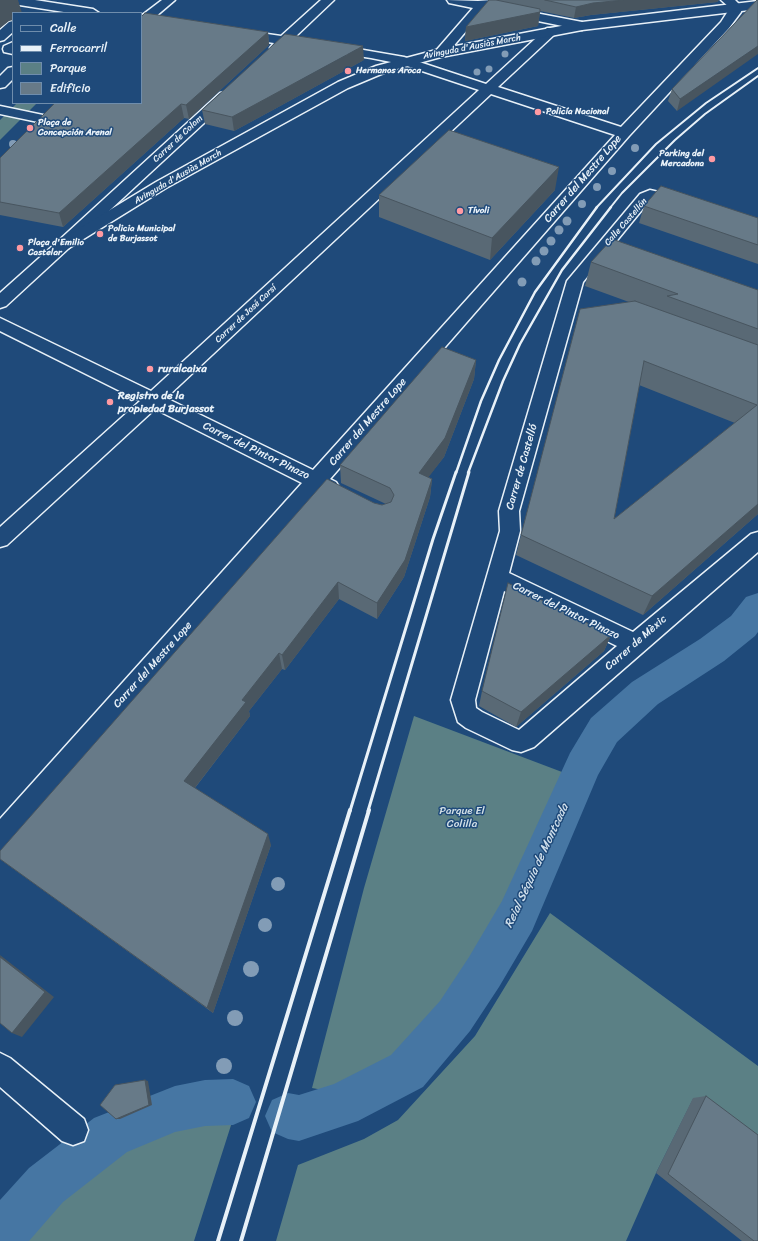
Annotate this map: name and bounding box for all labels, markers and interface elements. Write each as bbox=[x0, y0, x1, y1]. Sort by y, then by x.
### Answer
legend bbox=[12, 12, 142, 104]
text: Calle bbox=[50, 17, 77, 39]
street label: Avinguda d'Ausiàs March bbox=[422, 32, 522, 62]
text: Ferrocarril bbox=[50, 37, 107, 59]
text: Parque bbox=[50, 57, 86, 79]
marker: Hermanos Aroca bbox=[343, 66, 353, 76]
place label: Hermanos Aroca bbox=[356, 66, 421, 76]
text: Edificio bbox=[50, 77, 90, 99]
marker: Policía Nacional bbox=[533, 107, 543, 117]
place label: Policía Nacional bbox=[546, 107, 609, 117]
street label: Carrer de Colom bbox=[151, 113, 205, 165]
place label: Plaça de Concepción Arenal bbox=[38, 118, 112, 139]
marker: Plaça de Concepción Arenal bbox=[25, 123, 35, 133]
street label: Carrer del Mestre Lope bbox=[541, 133, 625, 225]
street label: Avinguda d'Ausiàs March bbox=[132, 148, 224, 206]
place label: Parking del Mercadona bbox=[659, 149, 704, 170]
marker: Parking del Mercadona bbox=[707, 154, 717, 164]
street label: Calle Castellón bbox=[602, 196, 650, 248]
marker: Tívoli bbox=[455, 206, 465, 216]
place label: Tívoli bbox=[468, 206, 489, 216]
place label: Policia Municipal de Burjassot bbox=[108, 224, 175, 245]
marker: Policia Municipal de Burjassot bbox=[95, 229, 105, 239]
place label: Plaça d'Emilio Castelar bbox=[28, 238, 84, 259]
marker: Plaça d'Emilio Castelar bbox=[15, 243, 25, 253]
street label: Carrer de José Carsí bbox=[213, 283, 279, 345]
place label: ruralcaixa bbox=[158, 362, 207, 376]
marker: ruralcaixa bbox=[145, 364, 155, 374]
street label: Carrer del Mestre Lope bbox=[326, 376, 410, 468]
place label: Registro de la propiedad Burjassot bbox=[118, 389, 214, 415]
marker: Registro de la propiedad Burjassot bbox=[105, 397, 115, 407]
street label: Carrer del Pintor Pinazo bbox=[200, 419, 312, 483]
street label: Carrer de Castelló bbox=[503, 423, 541, 511]
street label: Carrer del Pintor Pinazo bbox=[510, 579, 622, 643]
street label: Carrer de Mèxic bbox=[602, 613, 670, 673]
street label: Carrer del Mestre Lope bbox=[111, 619, 195, 711]
water label: Reial Séquia de Montcada bbox=[502, 802, 572, 930]
park label: Parque El Colilla bbox=[439, 804, 485, 830]

